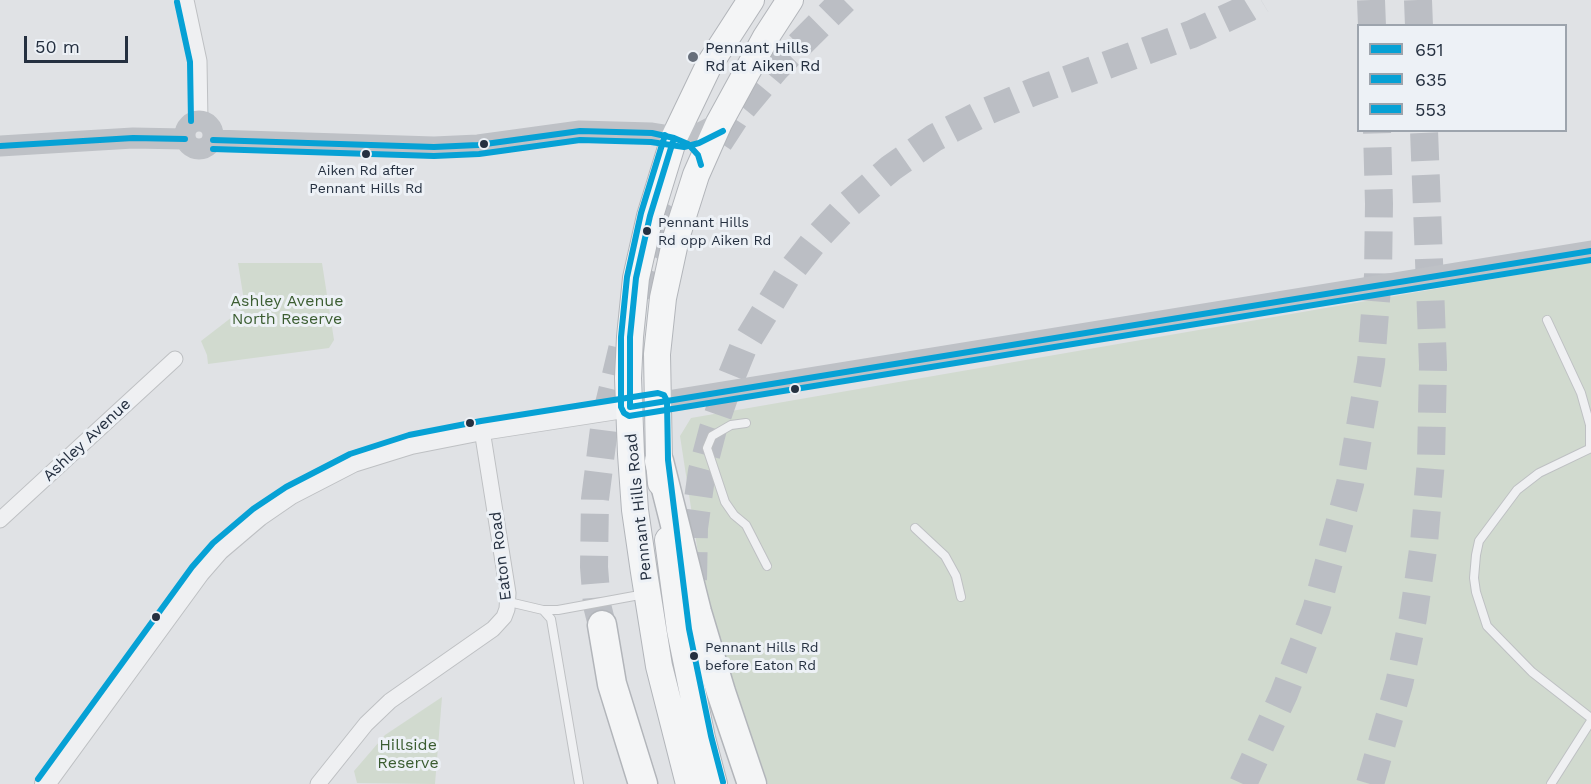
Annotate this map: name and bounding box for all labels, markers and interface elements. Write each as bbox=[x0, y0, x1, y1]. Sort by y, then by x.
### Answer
scale bar bbox=[27, 24, 130, 62]
legend bbox=[1357, 24, 1567, 132]
text: 50 m bbox=[35, 36, 80, 57]
place label: Pennant Hills Rd at Aiken Rd bbox=[705, 38, 820, 76]
text: 651 bbox=[1415, 39, 1443, 60]
marker: Pennant Hills Rd at Aiken Rd bbox=[686, 50, 700, 64]
text: 635 bbox=[1415, 69, 1447, 90]
text: 553 bbox=[1415, 99, 1446, 120]
unlabelled marker bbox=[478, 138, 490, 150]
marker: Aiken Rd after Pennant Hills Rd bbox=[360, 148, 372, 160]
place label: Aiken Rd after Pennant Hills Rd bbox=[309, 163, 423, 196]
place label: Pennant Hills Rd opp Aiken Rd bbox=[658, 215, 771, 248]
marker: Pennant Hills Rd opp Aiken Rd bbox=[641, 225, 653, 237]
park label: Ashley Avenue North Reserve bbox=[231, 291, 343, 329]
unlabelled marker bbox=[789, 383, 801, 395]
street label: Ashley Avenue bbox=[39, 394, 135, 486]
unlabelled marker bbox=[464, 417, 476, 429]
street label: Pennant Hills Road bbox=[622, 432, 656, 582]
street label: Eaton Road bbox=[486, 510, 516, 602]
unlabelled marker bbox=[150, 611, 162, 623]
place label: Pennant Hills Rd before Eaton Rd bbox=[705, 640, 819, 672]
marker: Pennant Hills Rd before Eaton Rd bbox=[688, 650, 700, 662]
park label: Hillside Reserve bbox=[377, 735, 439, 773]

